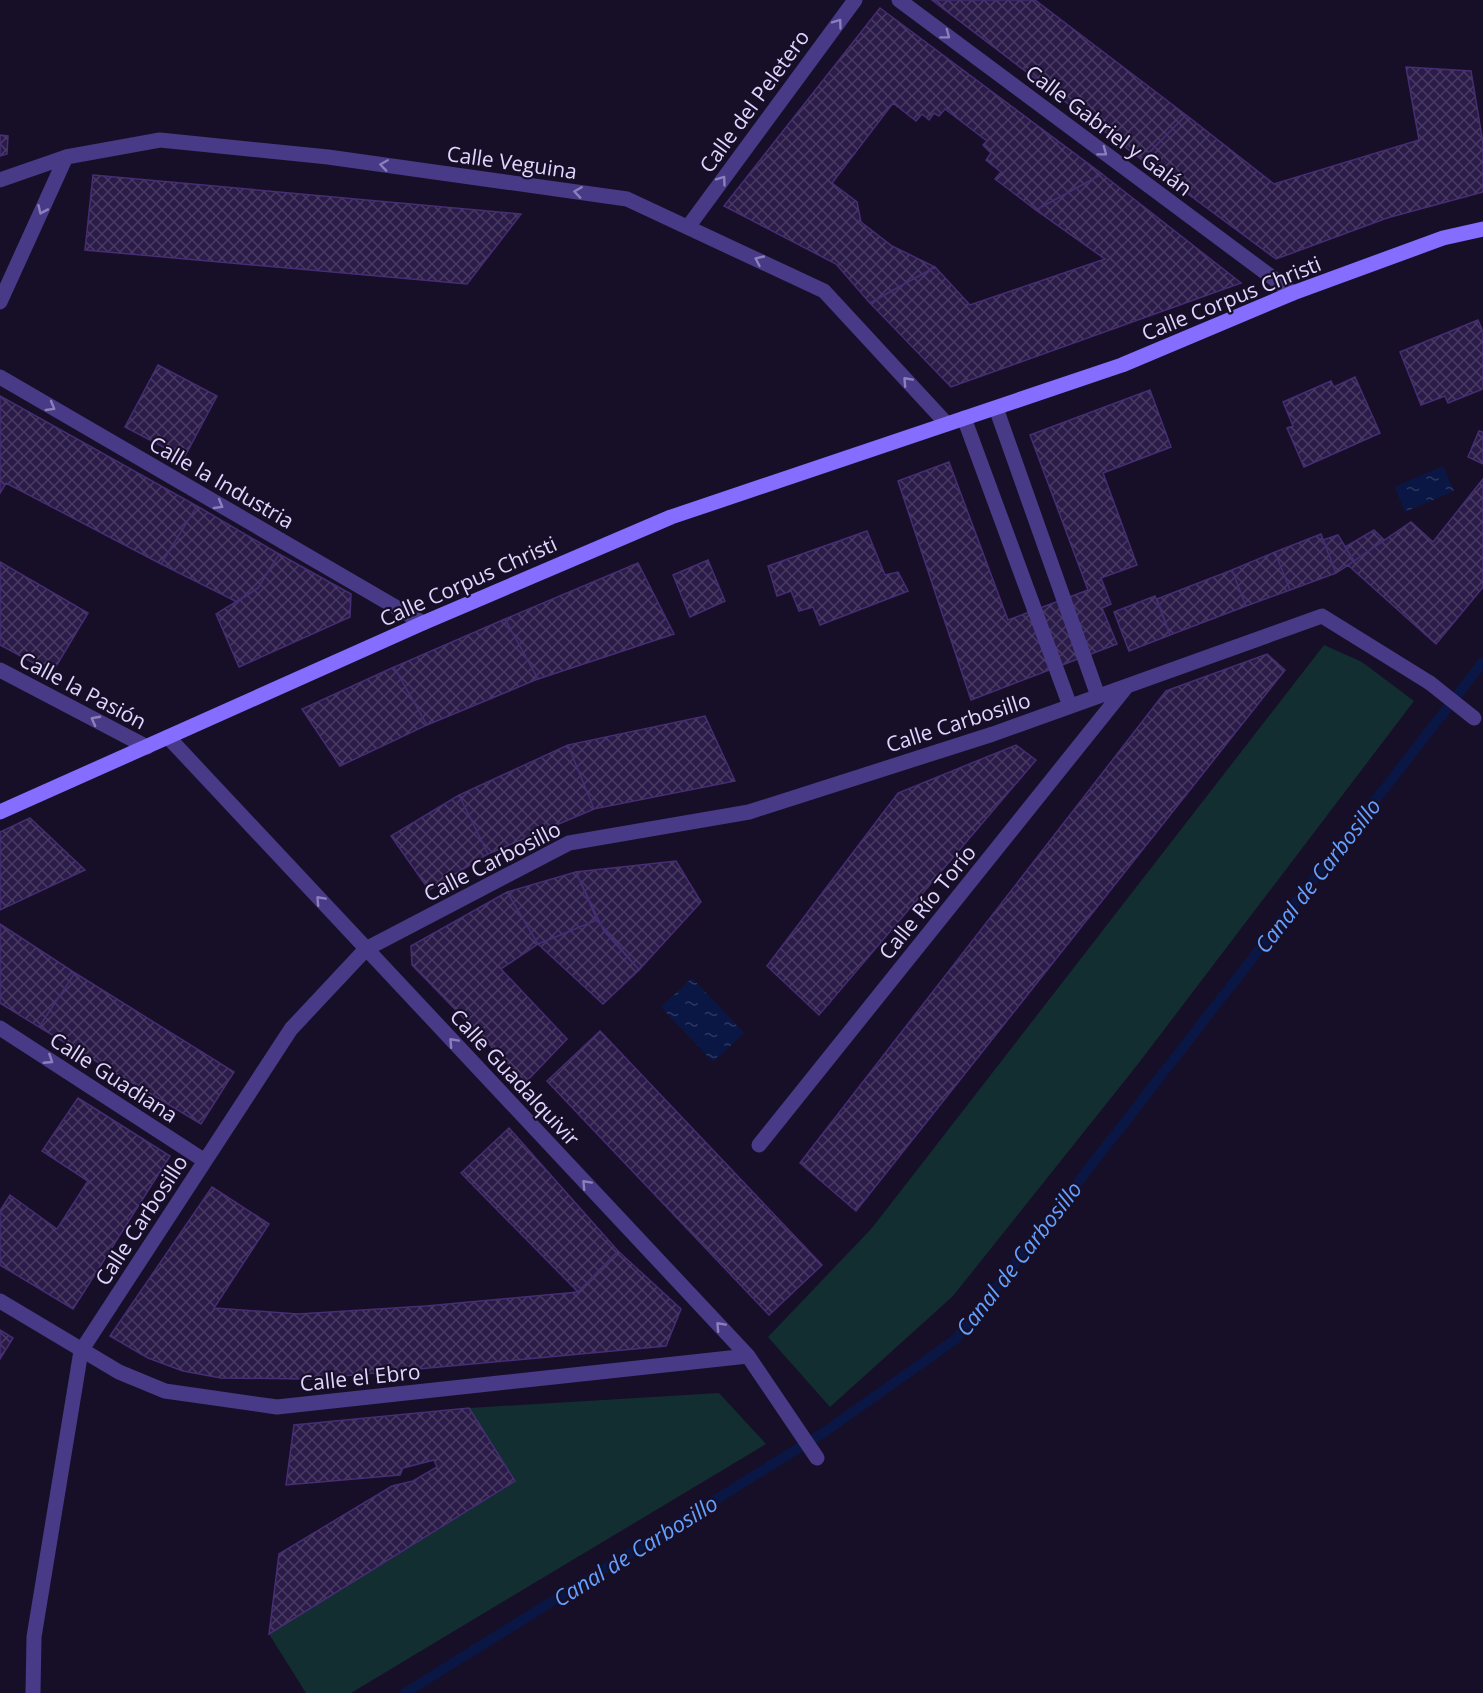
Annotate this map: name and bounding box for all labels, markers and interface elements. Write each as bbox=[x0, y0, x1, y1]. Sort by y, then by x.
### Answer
one-way arrow bbox=[831, 19, 842, 30]
street label: Calle del Peletero bbox=[693, 24, 815, 178]
one-way arrow bbox=[940, 28, 951, 39]
street label: Calle Gabriel y Galán bbox=[1020, 58, 1198, 202]
street label: Calle Veguina bbox=[445, 139, 579, 185]
one-way arrow bbox=[1096, 144, 1107, 155]
one-way arrow bbox=[380, 160, 389, 172]
one-way arrow bbox=[715, 176, 726, 187]
one-way arrow bbox=[573, 187, 582, 199]
one-way arrow bbox=[37, 203, 49, 214]
street label: Calle Corpus Christi bbox=[1137, 249, 1325, 347]
one-way arrow bbox=[754, 256, 765, 268]
one-way arrow bbox=[904, 378, 915, 389]
one-way arrow bbox=[45, 400, 55, 411]
street label: Calle la Industria bbox=[145, 429, 299, 535]
one-way arrow bbox=[213, 497, 223, 509]
street label: Calle Corpus Christi bbox=[375, 529, 561, 633]
street label: Calle la Pasión bbox=[14, 645, 152, 735]
street label: Calle Carbosillo bbox=[882, 685, 1034, 759]
one-way arrow bbox=[90, 715, 101, 727]
water label: Canal de Carbosillo bbox=[1247, 791, 1387, 959]
street label: Calle Carbosillo bbox=[419, 814, 565, 908]
street label: Calle Río Torío bbox=[872, 839, 982, 965]
one-way arrow bbox=[316, 896, 327, 906]
street label: Calle Guadalquivir bbox=[444, 1002, 586, 1152]
street label: Calle Guadiana bbox=[45, 1025, 183, 1129]
one-way arrow bbox=[449, 1038, 460, 1049]
one-way arrow bbox=[43, 1052, 53, 1064]
street label: Calle Carbosillo bbox=[88, 1149, 194, 1291]
water label: Canal de Carbosillo bbox=[948, 1174, 1088, 1342]
one-way arrow bbox=[583, 1181, 594, 1192]
one-way arrow bbox=[716, 1323, 727, 1333]
street label: Calle el Ebro bbox=[298, 1357, 422, 1397]
water label: Canal de Carbosillo bbox=[547, 1487, 723, 1613]

